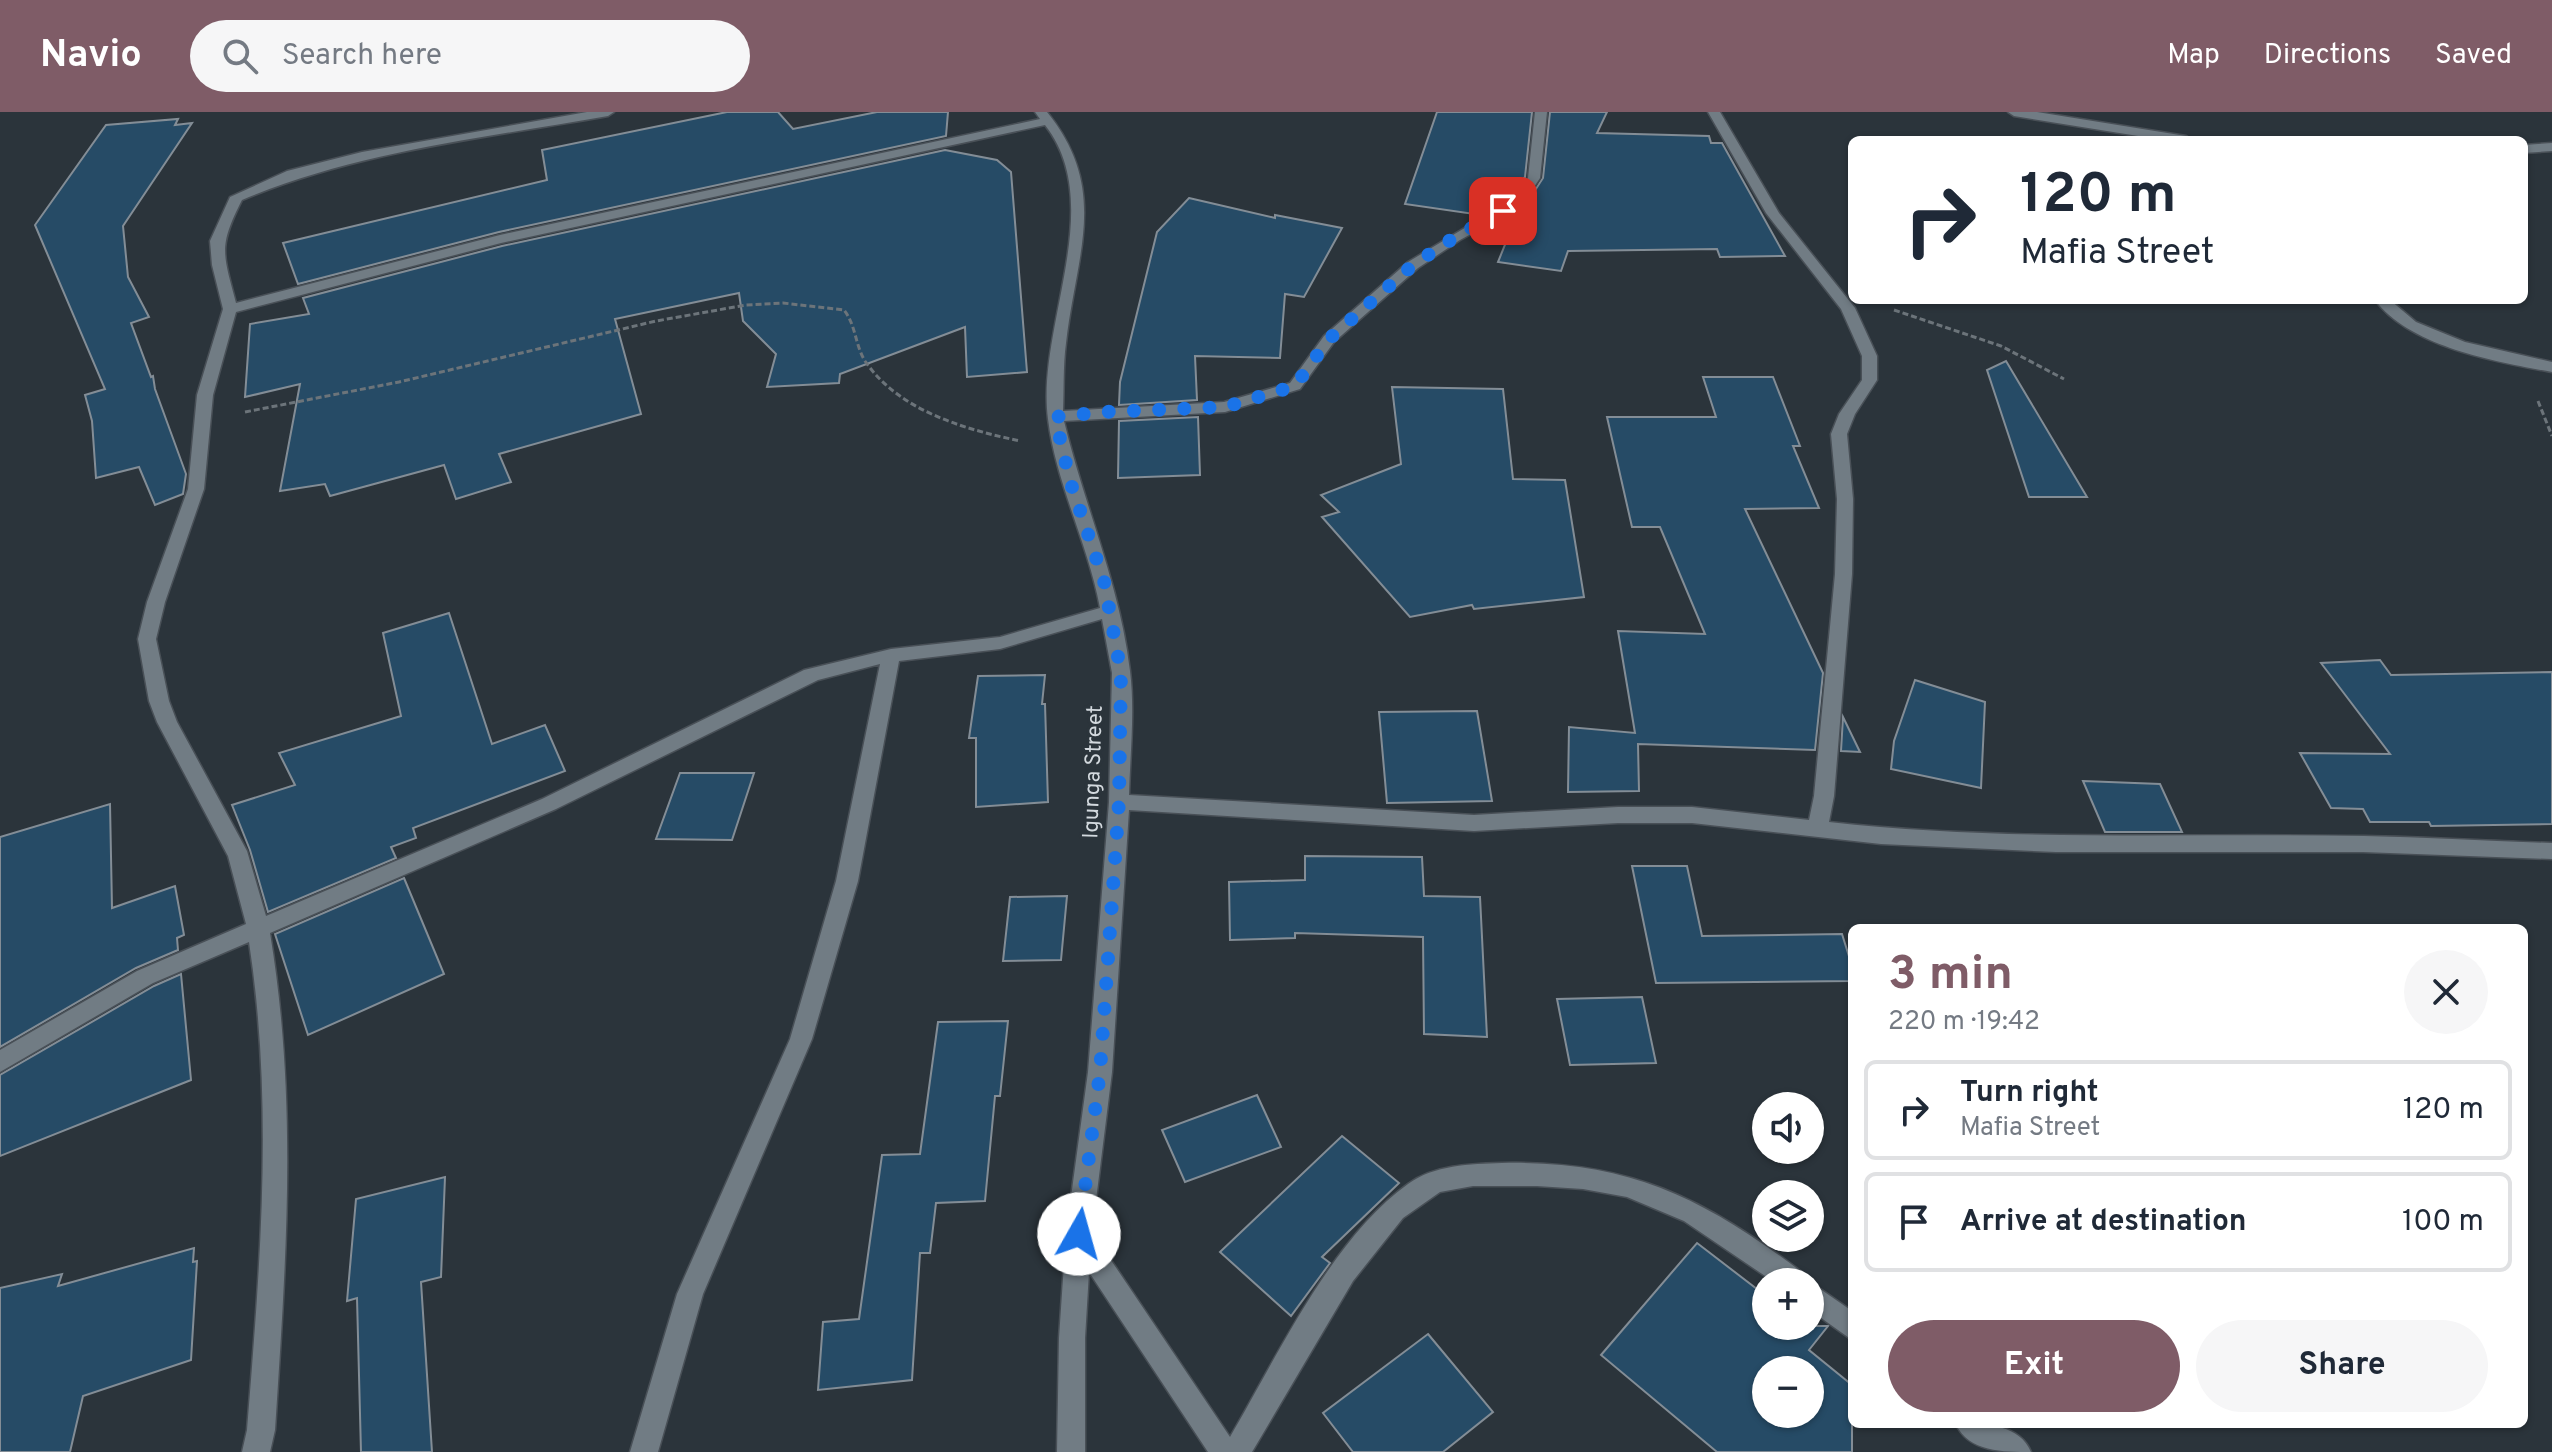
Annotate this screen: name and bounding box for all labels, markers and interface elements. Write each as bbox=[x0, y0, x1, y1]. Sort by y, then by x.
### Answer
search box bbox=[190, 20, 750, 92]
text: Navio bbox=[40, 32, 142, 81]
icon: search bbox=[218, 34, 262, 78]
text: Search here bbox=[282, 38, 442, 75]
text: Map bbox=[2167, 38, 2220, 74]
text: Directions bbox=[2264, 38, 2391, 74]
text: Saved bbox=[2435, 38, 2512, 74]
text: 120 m bbox=[2020, 162, 2177, 232]
icon: right bbox=[1888, 168, 1992, 272]
pin bbox=[1469, 177, 1537, 245]
icon: arrive bbox=[1481, 189, 1525, 233]
text: Mafia Street bbox=[2020, 231, 2214, 277]
street label: Igunga Street bbox=[1078, 705, 1110, 839]
text: 3 min bbox=[1888, 946, 2013, 1006]
button: close bbox=[2404, 950, 2488, 1034]
text: 220 m · 19:42 bbox=[1888, 1006, 2040, 1039]
text: Turn right bbox=[1960, 1075, 2098, 1112]
icon: right bbox=[1892, 1088, 1936, 1132]
map controls bbox=[1752, 1092, 1824, 1428]
button: sound bbox=[1752, 1092, 1824, 1164]
text: 120 m bbox=[2403, 1092, 2484, 1129]
text: Mafia Street bbox=[1960, 1112, 2100, 1145]
button: layers bbox=[1752, 1180, 1824, 1252]
position arrow bbox=[1037, 1192, 1121, 1276]
icon: arrive bbox=[1892, 1200, 1936, 1244]
text: Arrive at destination bbox=[1960, 1204, 2246, 1241]
text: 100 m bbox=[2402, 1204, 2484, 1241]
button: + bbox=[1752, 1268, 1824, 1340]
button: Exit bbox=[1888, 1320, 2180, 1412]
button: Share bbox=[2196, 1320, 2488, 1412]
button: − bbox=[1752, 1356, 1824, 1428]

